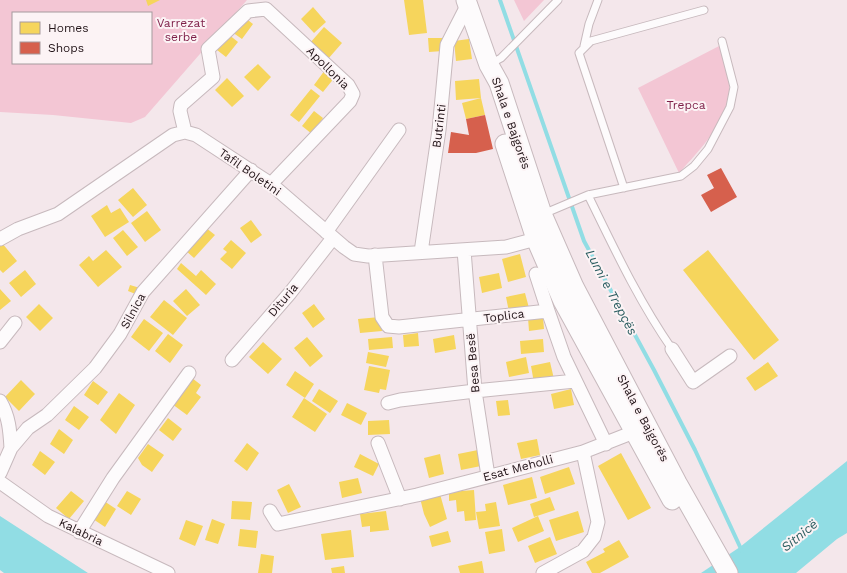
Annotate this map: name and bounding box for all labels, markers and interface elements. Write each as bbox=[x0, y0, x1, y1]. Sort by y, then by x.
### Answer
legend bbox=[12, 12, 152, 64]
park label: Varrezat serbe bbox=[157, 16, 205, 44]
text: Homes bbox=[48, 21, 89, 35]
text: Shops bbox=[48, 41, 84, 55]
street label: Apollonia bbox=[304, 44, 352, 92]
street label: Shala e Bajgorës bbox=[489, 75, 533, 171]
park label: Trepca bbox=[666, 98, 706, 112]
street label: Butrinti bbox=[429, 103, 449, 149]
street label: Tafil Boletini bbox=[216, 146, 284, 198]
water label: Lumi e Trepçës bbox=[583, 247, 641, 338]
street label: Dituria bbox=[265, 280, 301, 319]
street label: Silnica bbox=[118, 291, 149, 331]
street label: Toplica bbox=[483, 307, 525, 325]
street label: Besa Besë bbox=[463, 333, 483, 393]
street label: Shala e Bajgorës bbox=[614, 372, 672, 464]
street label: Esat Meholli bbox=[481, 452, 555, 484]
street label: Kalabria bbox=[57, 515, 106, 549]
water label: Sitnicë bbox=[778, 516, 820, 555]

